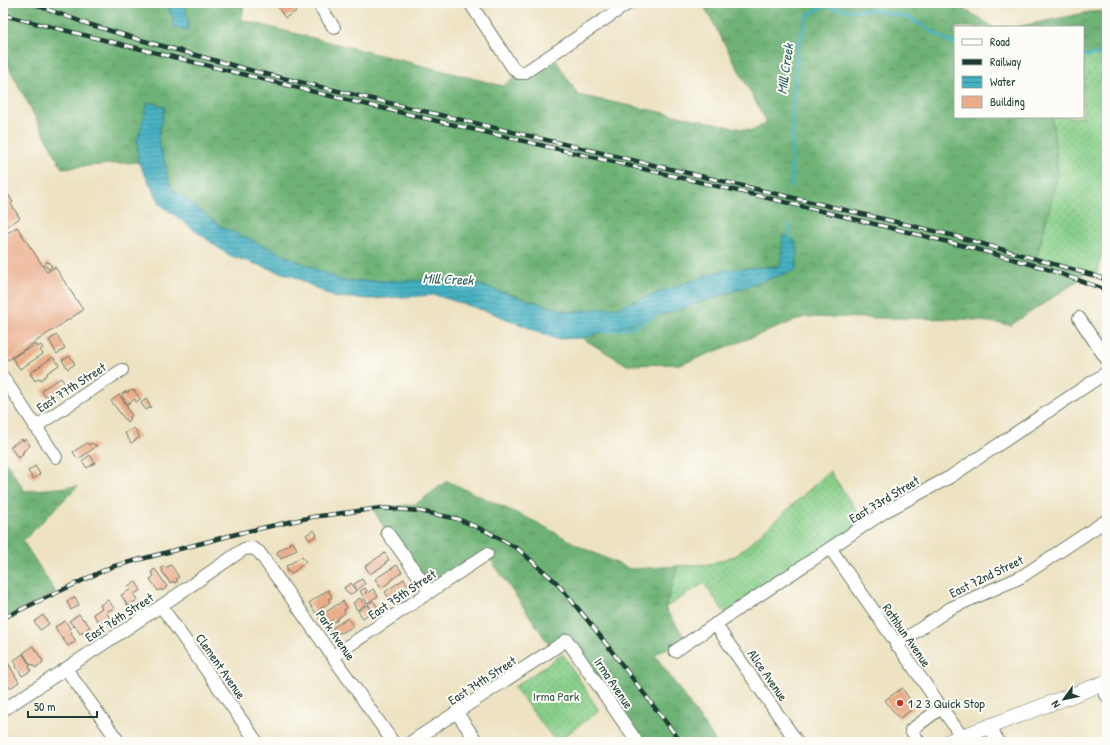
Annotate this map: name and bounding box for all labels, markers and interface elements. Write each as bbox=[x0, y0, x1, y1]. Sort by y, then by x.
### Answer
legend bbox=[954, 26, 1084, 118]
text: Road bbox=[990, 33, 1010, 50]
water label: Mill Creek bbox=[772, 41, 798, 95]
text: Railway bbox=[990, 53, 1021, 70]
text: Water bbox=[990, 73, 1016, 90]
text: Building bbox=[990, 93, 1025, 110]
water label: Mill Creek bbox=[422, 268, 475, 289]
street label: East 77th Street bbox=[33, 358, 110, 416]
street label: East 73rd Street bbox=[846, 471, 923, 527]
street label: East 72nd Street bbox=[946, 550, 1026, 602]
street label: East 75th Street bbox=[364, 564, 440, 623]
street label: East 76th Street bbox=[81, 588, 157, 646]
street label: Rathbun Avenue bbox=[879, 600, 935, 670]
street label: Park Avenue bbox=[312, 606, 360, 664]
street label: Clement Avenue bbox=[192, 630, 250, 702]
street label: Alice Avenue bbox=[744, 646, 792, 704]
street label: East 74th Street bbox=[444, 651, 520, 709]
street label: Irma Avenue bbox=[590, 654, 638, 712]
north arrow bbox=[1044, 679, 1084, 719]
park label: Irma Park bbox=[533, 687, 580, 705]
scale bar bbox=[28, 693, 97, 719]
place label: 1 2 3 Quick Stop bbox=[908, 694, 985, 712]
text: 50 m bbox=[34, 698, 55, 715]
marker: 1 2 3 Quick Stop bbox=[895, 698, 905, 708]
text: N bbox=[1048, 698, 1063, 711]

